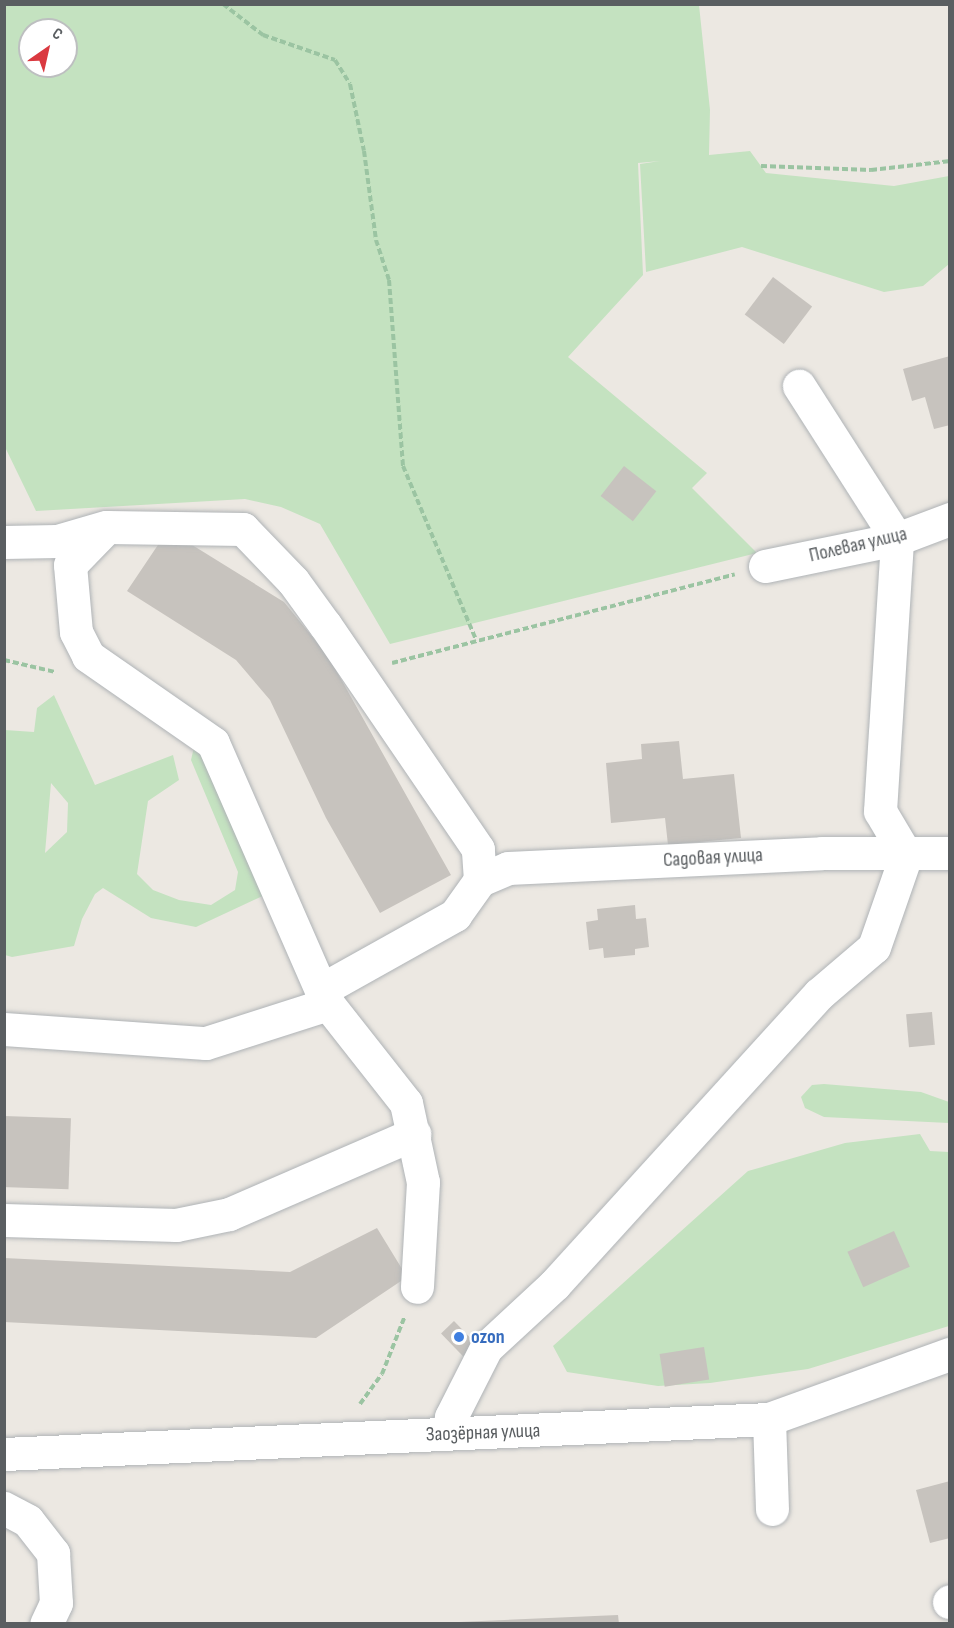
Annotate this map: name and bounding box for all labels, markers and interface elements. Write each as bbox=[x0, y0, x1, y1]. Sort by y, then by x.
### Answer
north arrow bbox=[18, 18, 78, 78]
text: С bbox=[49, 24, 66, 44]
street label: Полевая улица bbox=[807, 522, 909, 568]
street label: Садовая улица bbox=[663, 843, 763, 873]
place label: ozon bbox=[471, 1325, 505, 1349]
marker: ozon bbox=[452, 1330, 466, 1344]
street label: Заозёрная улица bbox=[425, 1419, 541, 1447]

